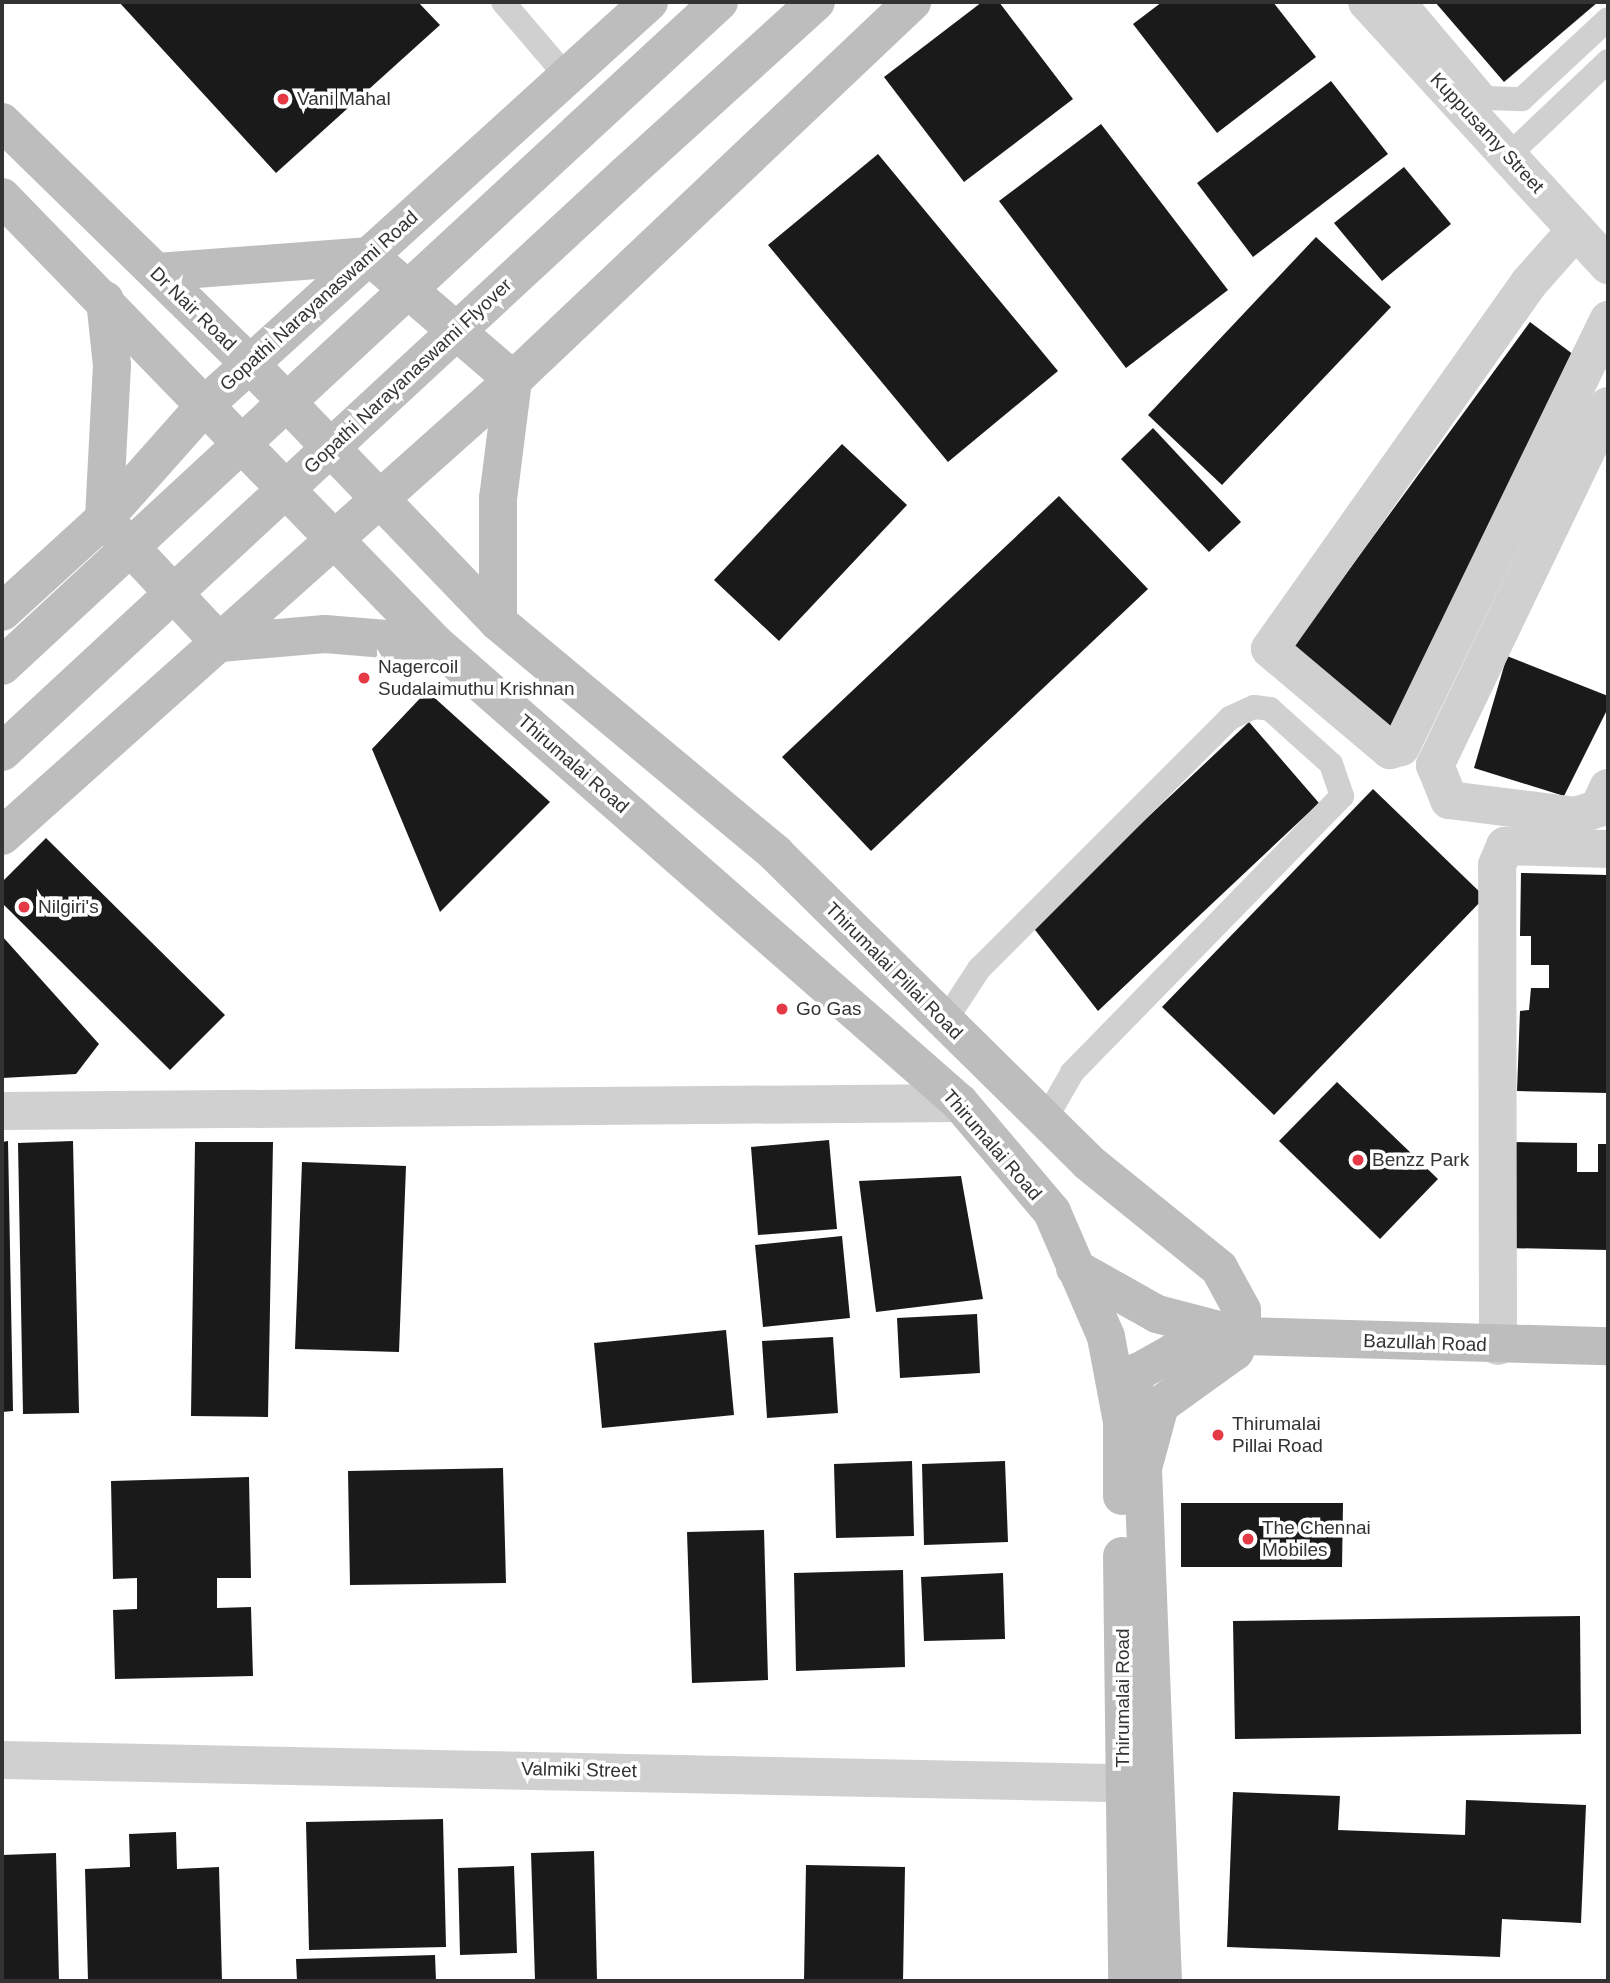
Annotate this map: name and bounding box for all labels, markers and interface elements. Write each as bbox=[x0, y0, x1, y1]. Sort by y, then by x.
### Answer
street label: Kuppusamy Street bbox=[1425, 68, 1549, 198]
place label: Vani Mahal bbox=[297, 88, 391, 110]
marker: Vani Mahal bbox=[275, 91, 291, 107]
street label: Gopathi Narayanaswami Road bbox=[215, 206, 423, 396]
street label: Dr Nair Road bbox=[145, 262, 241, 356]
street label: Gopathi Narayanaswami Flyover bbox=[299, 274, 517, 478]
place label: Nagercoil Sudalaimuthu Krishnan bbox=[378, 656, 574, 700]
marker: Nagercoil Sudalaimuthu Krishnan bbox=[356, 670, 372, 686]
street label: Thirumalai Road bbox=[513, 710, 633, 818]
place label: Nilgiri's bbox=[38, 896, 99, 918]
street label: Thirumalai Pillai Road bbox=[821, 898, 967, 1044]
marker: Nilgiri's bbox=[16, 899, 32, 915]
place label: Go Gas bbox=[796, 998, 861, 1020]
marker: Go Gas bbox=[774, 1001, 790, 1017]
street label: Thirumalai Road bbox=[938, 1085, 1046, 1205]
place label: Benzz Park bbox=[1372, 1149, 1469, 1171]
marker: Benzz Park bbox=[1350, 1152, 1366, 1168]
street label: Bazullah Road bbox=[1363, 1329, 1487, 1357]
place label: Thirumalai Pillai Road bbox=[1232, 1413, 1323, 1457]
marker: Thirumalai Pillai Road bbox=[1210, 1427, 1226, 1443]
place label: The Chennai Mobiles bbox=[1262, 1517, 1371, 1561]
marker: The Chennai Mobiles bbox=[1240, 1531, 1256, 1547]
street label: Thirumalai Road bbox=[1112, 1628, 1134, 1768]
street label: Valmiki Street bbox=[521, 1758, 637, 1782]

